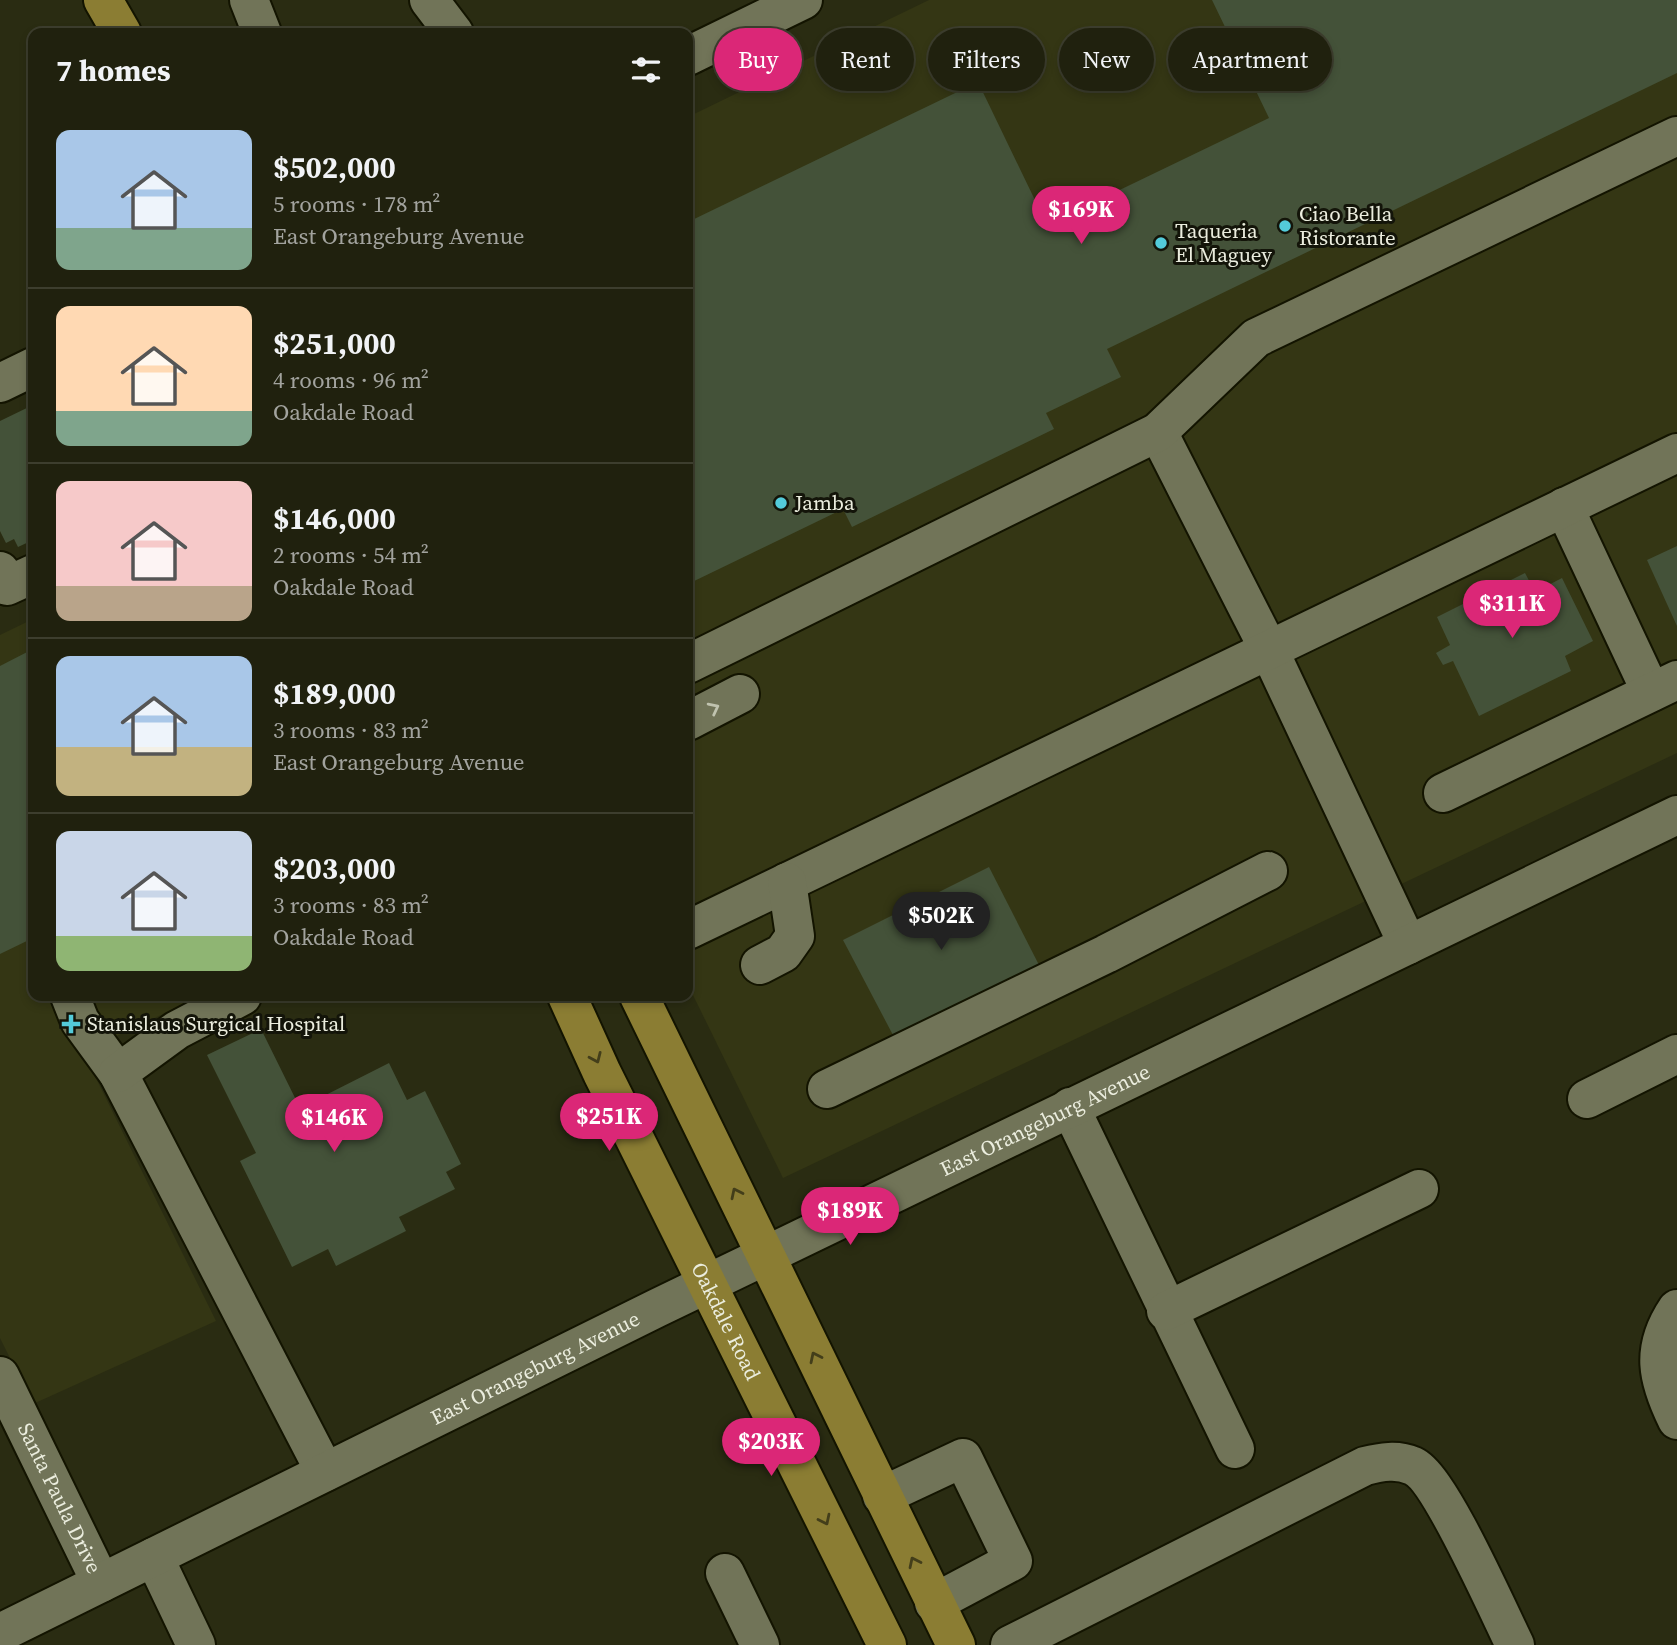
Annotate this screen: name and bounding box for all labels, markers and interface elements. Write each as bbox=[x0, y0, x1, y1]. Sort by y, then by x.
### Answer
chip: Buy bbox=[714, 28, 802, 91]
chip: Rent bbox=[816, 28, 914, 91]
chip: Filters bbox=[928, 28, 1045, 91]
chip: New bbox=[1059, 28, 1154, 91]
chip: Apartment bbox=[1168, 28, 1332, 91]
text: 7 homes bbox=[56, 50, 171, 91]
icon: filters bbox=[627, 51, 665, 89]
text: $502,000 bbox=[273, 147, 396, 188]
icon: home bbox=[112, 158, 196, 242]
pin: $169K bbox=[1032, 187, 1130, 246]
text: 5 rooms · 178 m² bbox=[273, 188, 440, 220]
text: $169K bbox=[1048, 193, 1114, 225]
place label: Ciao Bella Ristorante bbox=[1299, 199, 1396, 252]
place label: Taqueria El Maguey bbox=[1175, 216, 1272, 269]
marker: Ciao Bella Ristorante bbox=[1277, 218, 1293, 234]
text: East Orangeburg Avenue bbox=[273, 220, 525, 252]
marker: Taqueria El Maguey bbox=[1153, 235, 1169, 251]
text: $251,000 bbox=[273, 323, 396, 364]
icon: home bbox=[112, 334, 196, 418]
text: 4 rooms · 96 m² bbox=[273, 364, 429, 396]
text: Oakdale Road bbox=[273, 396, 414, 428]
place label: Jamba bbox=[794, 488, 855, 517]
marker: Jamba bbox=[773, 495, 789, 511]
text: $146,000 bbox=[273, 498, 396, 539]
icon: home bbox=[112, 509, 196, 593]
text: 2 rooms · 54 m² bbox=[273, 539, 429, 571]
text: Oakdale Road bbox=[273, 571, 414, 603]
pin: $311K bbox=[1463, 580, 1561, 640]
text: $311K bbox=[1479, 587, 1545, 619]
text: $189,000 bbox=[273, 673, 396, 714]
icon: home bbox=[112, 684, 196, 768]
one-way arrow bbox=[707, 702, 719, 716]
text: 3 rooms · 83 m² bbox=[273, 714, 429, 746]
text: East Orangeburg Avenue bbox=[273, 746, 525, 778]
text: $203,000 bbox=[273, 848, 396, 889]
icon: home bbox=[112, 859, 196, 943]
text: 3 rooms · 83 m² bbox=[273, 889, 429, 921]
pin: $502K bbox=[892, 892, 990, 952]
text: $502K bbox=[908, 899, 974, 931]
text: Oakdale Road bbox=[273, 921, 414, 953]
place label: Stanislaus Surgical Hospital bbox=[87, 1009, 345, 1038]
marker: Stanislaus Surgical Hospital bbox=[61, 1014, 81, 1034]
one-way arrow bbox=[588, 1051, 602, 1063]
street label: East Orangeburg Avenue bbox=[935, 1057, 1155, 1183]
pin: $146K bbox=[285, 1094, 383, 1154]
pin: $251K bbox=[560, 1094, 658, 1153]
text: $251K bbox=[576, 1100, 642, 1132]
text: $146K bbox=[301, 1101, 367, 1133]
one-way arrow bbox=[731, 1188, 745, 1200]
pin: $189K bbox=[801, 1188, 899, 1247]
text: $189K bbox=[817, 1194, 883, 1226]
street label: Oakdale Road bbox=[685, 1257, 768, 1385]
street label: East Orangeburg Avenue bbox=[425, 1304, 644, 1432]
one-way arrow bbox=[810, 1352, 824, 1364]
street label: Santa Paula Drive bbox=[11, 1418, 109, 1578]
pin: $203K bbox=[722, 1418, 820, 1478]
text: $203K bbox=[738, 1425, 804, 1457]
one-way arrow bbox=[816, 1513, 830, 1525]
one-way arrow bbox=[909, 1557, 923, 1569]

